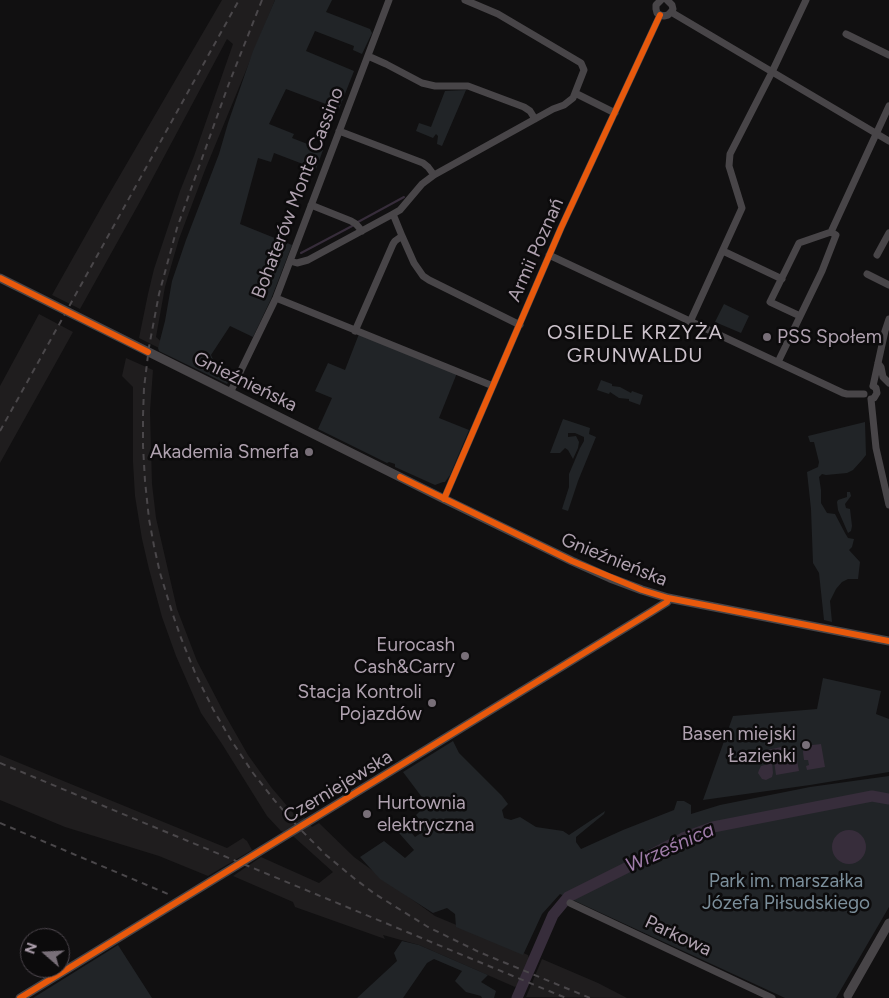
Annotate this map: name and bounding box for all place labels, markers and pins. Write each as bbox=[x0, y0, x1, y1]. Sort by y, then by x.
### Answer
place label: PSS Społem bbox=[777, 326, 882, 348]
marker: PSS Społem bbox=[761, 331, 773, 343]
place label: Akademia Smerfa bbox=[150, 441, 299, 463]
marker: Akademia Smerfa bbox=[303, 446, 315, 458]
place label: Eurocash Cash&Carry bbox=[354, 634, 455, 678]
marker: Eurocash Cash&Carry bbox=[459, 650, 471, 662]
place label: Stacja Kontroli Pojazdów bbox=[297, 681, 422, 725]
marker: Stacja Kontroli Pojazdów bbox=[426, 697, 438, 709]
place label: Basen miejski Łazienki bbox=[682, 723, 796, 767]
marker: Basen miejski Łazienki bbox=[800, 739, 812, 751]
place label: Hurtownia elektryczna bbox=[377, 792, 474, 836]
marker: Hurtownia elektryczna bbox=[361, 808, 373, 820]

